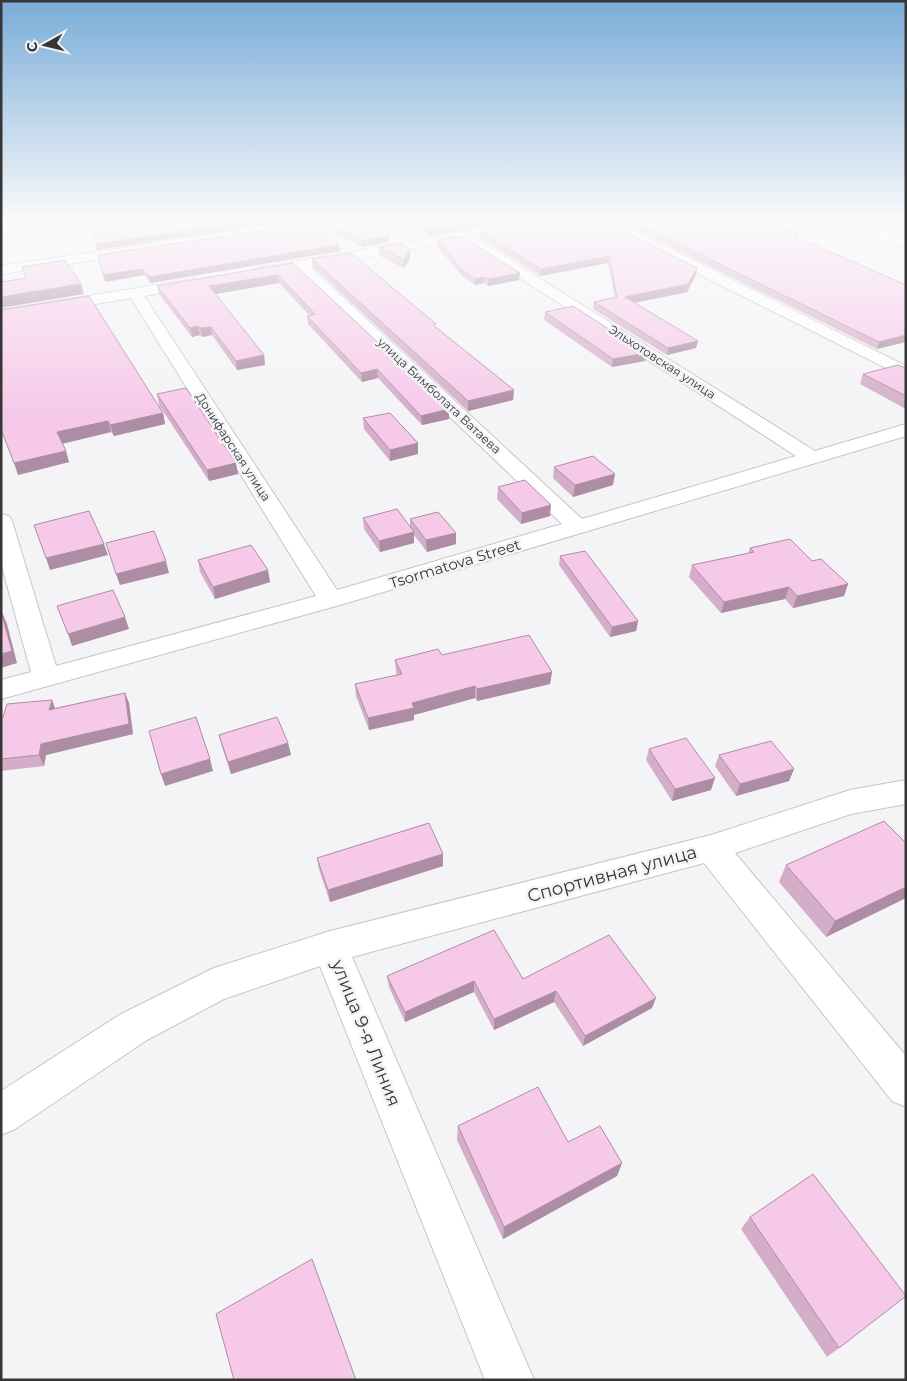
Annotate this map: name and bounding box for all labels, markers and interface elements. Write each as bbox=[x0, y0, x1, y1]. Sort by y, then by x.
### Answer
north arrow bbox=[20, 20, 70, 70]
text: С bbox=[23, 41, 42, 53]
street label: Эльхотовская улица bbox=[606, 321, 719, 402]
street label: улица Бимболата Ватаева bbox=[374, 334, 504, 457]
street label: Донифарская улица bbox=[193, 390, 274, 504]
street label: Tsormatova Street bbox=[387, 535, 523, 593]
street label: Спортивная улица bbox=[525, 841, 699, 907]
street label: улица 9-я Линия bbox=[326, 956, 405, 1109]

